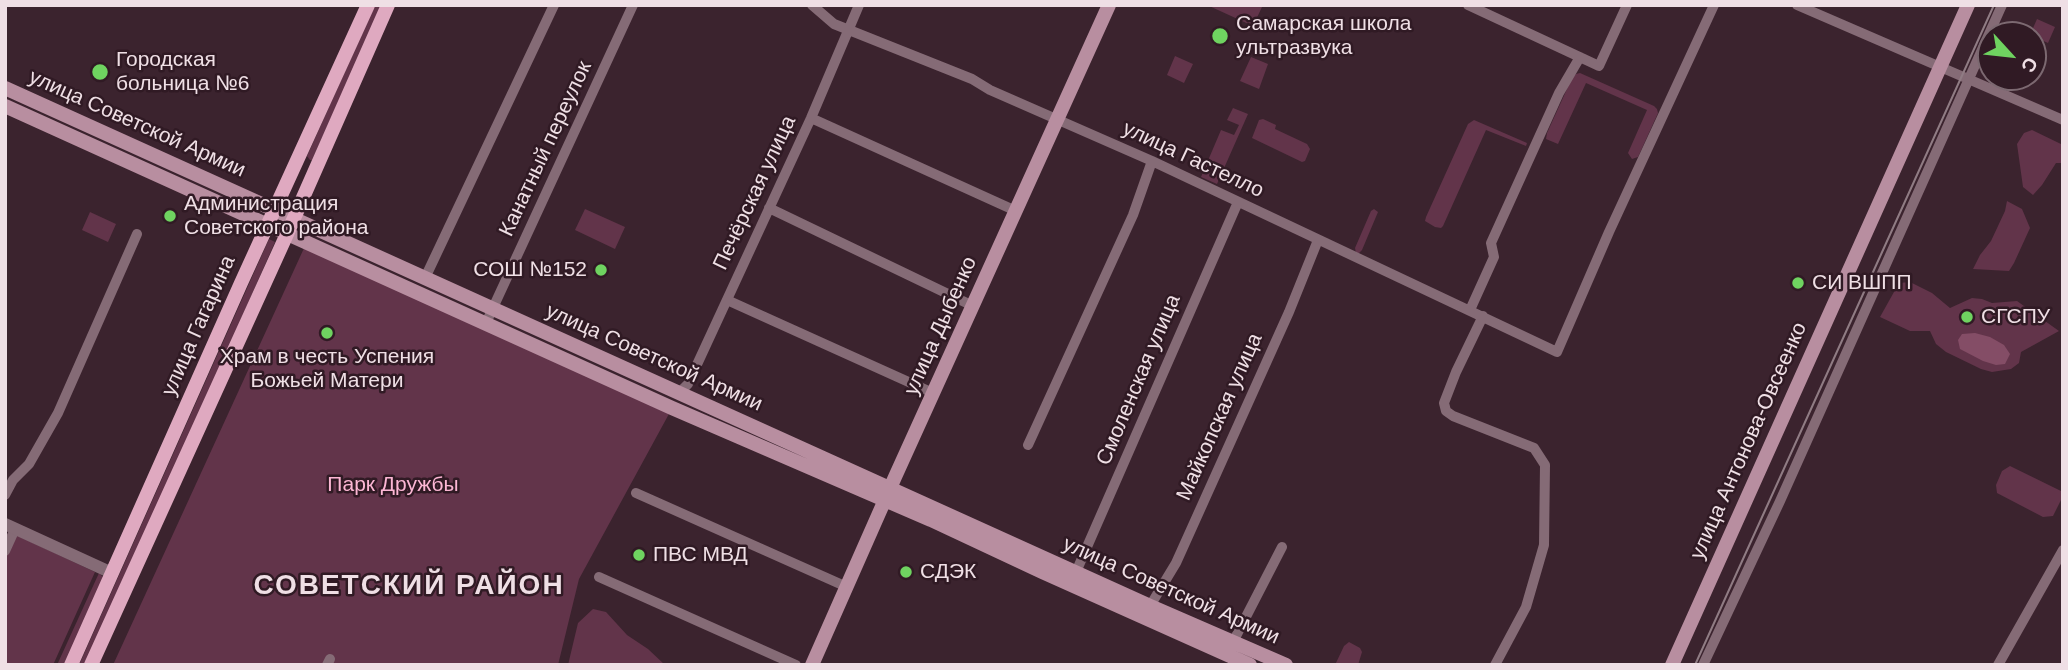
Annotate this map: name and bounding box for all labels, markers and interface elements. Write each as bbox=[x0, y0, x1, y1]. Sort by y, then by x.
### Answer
place label: Самарская школа ультразвука bbox=[1236, 11, 1411, 61]
north arrow bbox=[1977, 21, 2047, 91]
marker: Самарская школа ультразвука bbox=[1210, 26, 1230, 46]
place label: Городская больница №6 bbox=[116, 47, 250, 97]
text: С bbox=[2017, 54, 2042, 76]
street label: Канатный переулок bbox=[494, 57, 598, 241]
marker: Городская больница №6 bbox=[90, 62, 110, 82]
street label: улица Советской Армии bbox=[25, 65, 249, 183]
street label: Печёрская улица bbox=[708, 112, 802, 274]
street label: улица Гастелло bbox=[1118, 116, 1268, 204]
place label: Администрация Советского района bbox=[184, 191, 368, 241]
marker: Администрация Советского района bbox=[162, 208, 178, 224]
street label: улица Гагарина bbox=[157, 252, 241, 400]
street label: улица Дыбенко bbox=[899, 253, 983, 399]
place label: СОШ №152 bbox=[473, 257, 587, 283]
marker: СОШ №152 bbox=[593, 262, 609, 278]
place label: СИ ВШПП bbox=[1812, 270, 1912, 296]
marker: СИ ВШПП bbox=[1790, 275, 1806, 291]
street label: Смоленская улица bbox=[1092, 291, 1186, 469]
street label: улица Советской Армии bbox=[542, 299, 766, 417]
place label: СГСПУ bbox=[1981, 304, 2050, 330]
marker: СГСПУ bbox=[1959, 309, 1975, 325]
street label: улица Антонова-Овсеенко bbox=[1685, 319, 1813, 563]
marker: Храм в честь Успения Божьей Матери bbox=[319, 325, 335, 341]
street label: Майкопская улица bbox=[1172, 329, 1268, 505]
place label: Храм в честь Успения Божьей Матери bbox=[220, 344, 434, 394]
park label: Парк Дружбы bbox=[327, 472, 459, 498]
street label: улица Советской Армии bbox=[1059, 532, 1283, 650]
place label: ПВС МВД bbox=[653, 542, 748, 568]
marker: ПВС МВД bbox=[631, 547, 647, 563]
place label: СДЭК bbox=[920, 559, 976, 585]
marker: СДЭК bbox=[898, 564, 914, 580]
district label: СОВЕТСКИЙ РАЙОН bbox=[255, 569, 563, 603]

